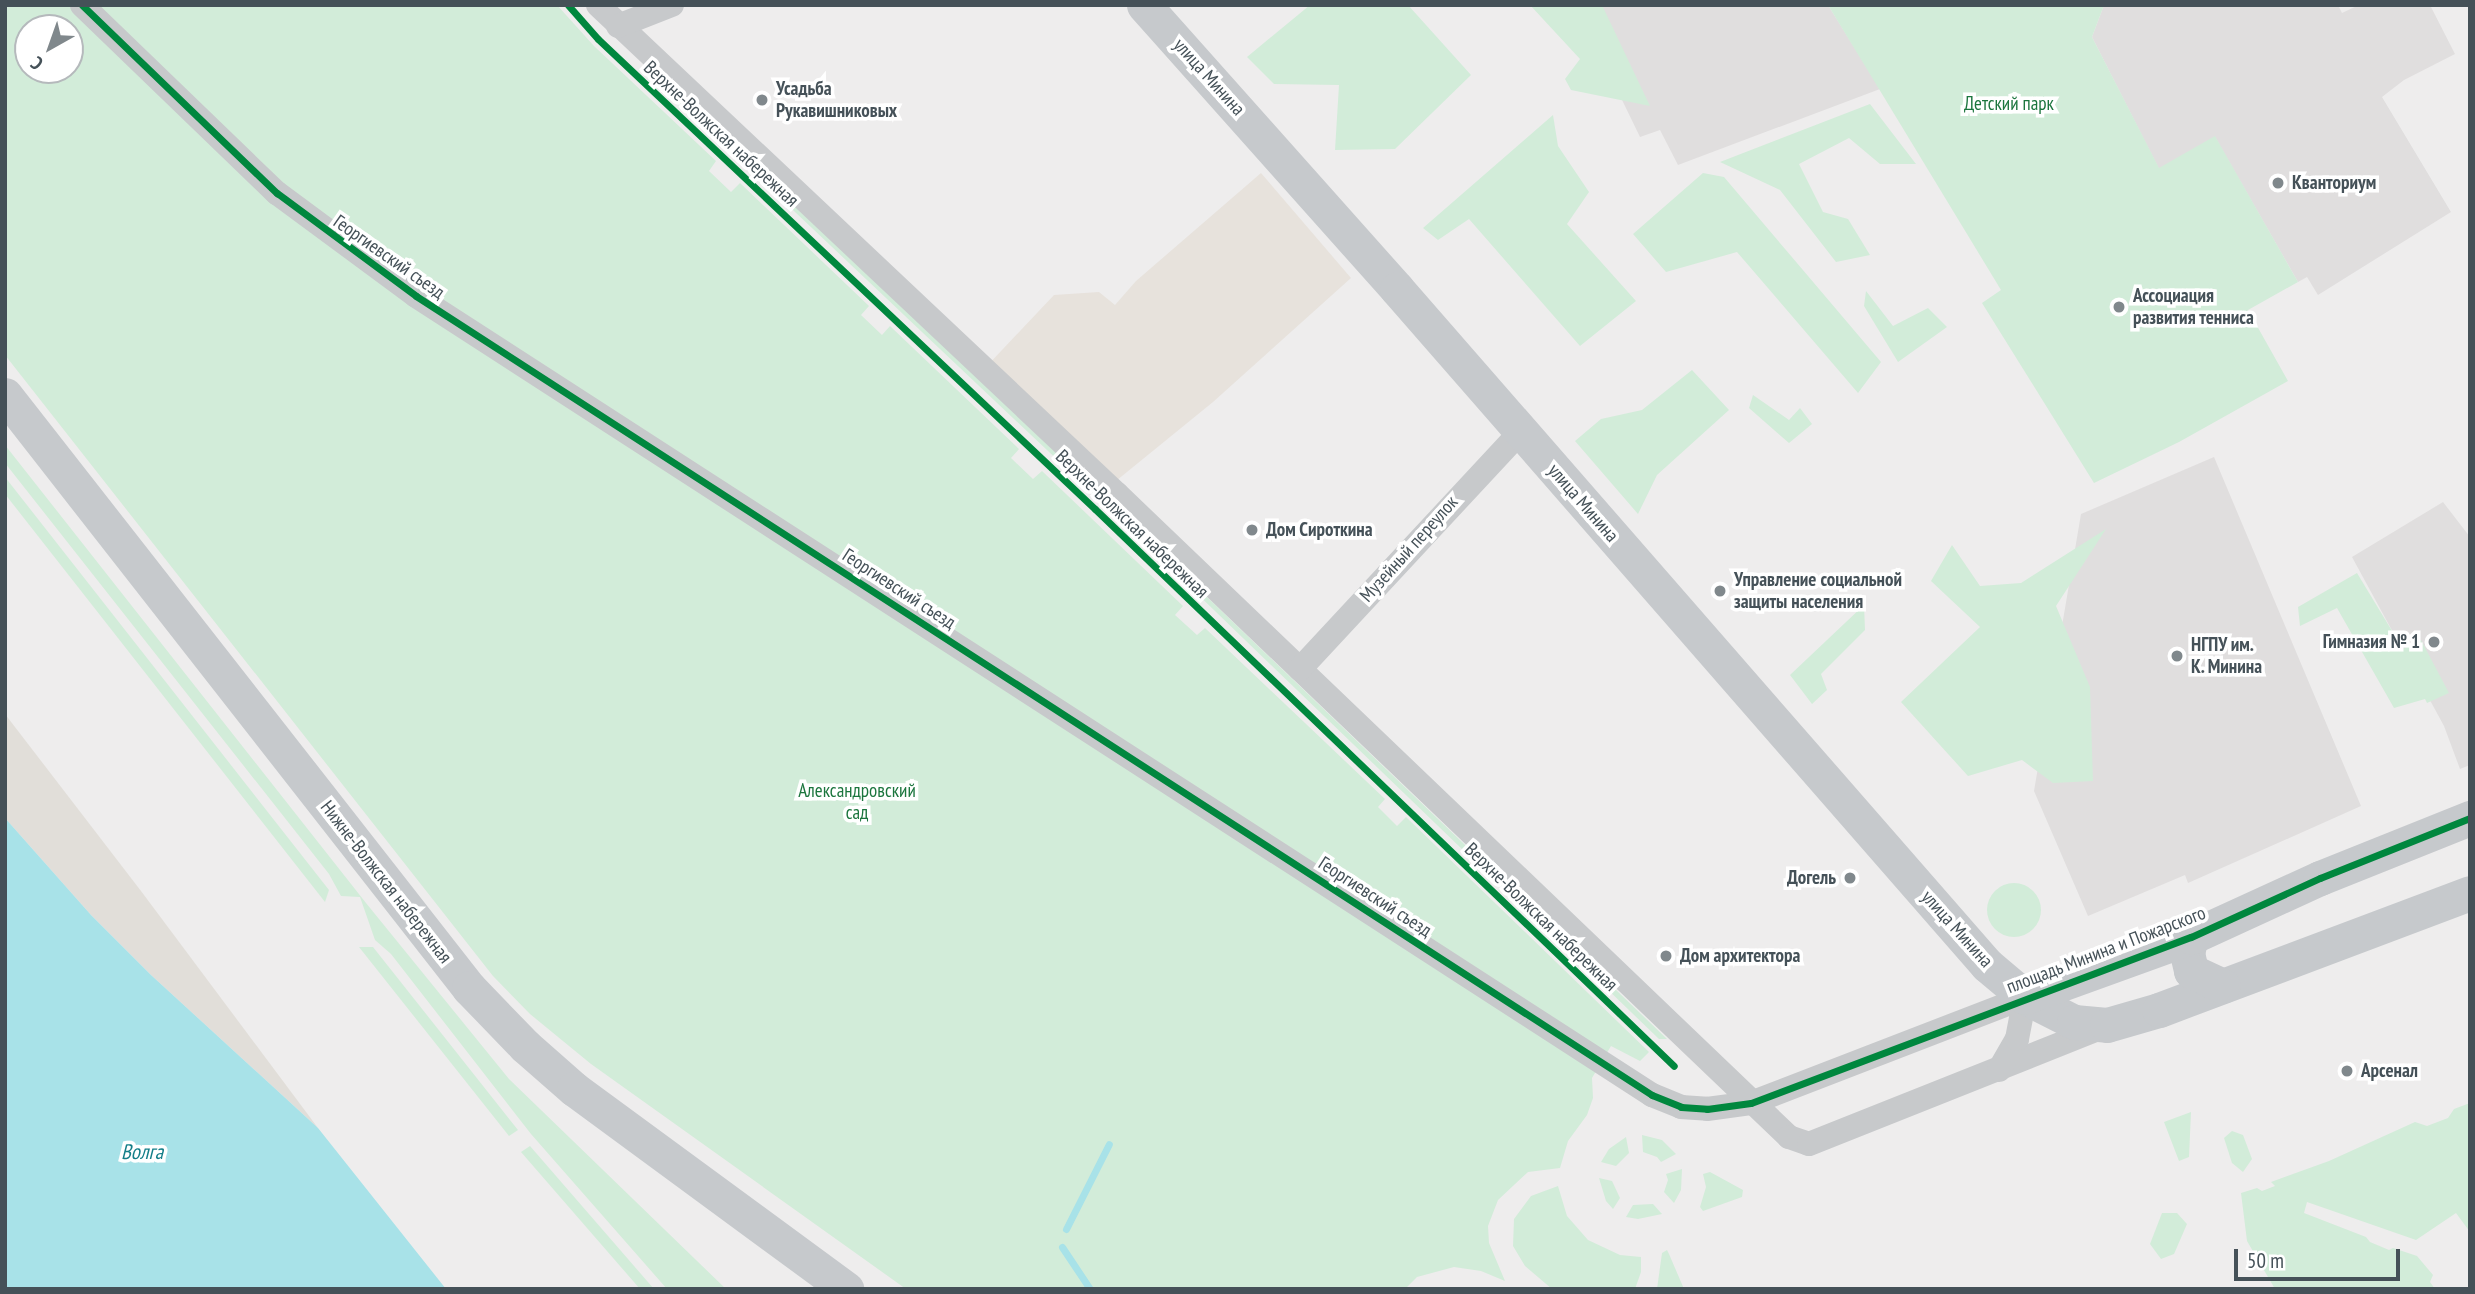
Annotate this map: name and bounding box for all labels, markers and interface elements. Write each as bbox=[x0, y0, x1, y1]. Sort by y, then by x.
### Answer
north arrow bbox=[14, 14, 84, 84]
street label: улица Минина bbox=[1168, 34, 1250, 120]
text: С bbox=[26, 52, 48, 76]
street label: Верхне-Волжская набережная bbox=[639, 56, 803, 212]
place label: Усадьба Рукавишниковых bbox=[776, 78, 897, 122]
marker: Усадьба Рукавишниковых bbox=[754, 92, 770, 108]
park label: Детский парк bbox=[1964, 93, 2054, 115]
place label: Кванториум bbox=[2292, 172, 2376, 194]
marker: Кванториум bbox=[2270, 175, 2286, 191]
street label: Георгиевский съезд bbox=[329, 210, 449, 304]
place label: Ассоциация развития тенниса bbox=[2133, 285, 2254, 329]
marker: Ассоциация развития тенниса bbox=[2111, 299, 2127, 315]
street label: Верхне-Волжская набережная bbox=[1051, 445, 1213, 603]
street label: улица Минина bbox=[1543, 459, 1623, 547]
street label: Музейный переулок bbox=[1355, 491, 1463, 607]
place label: Дом Сироткина bbox=[1266, 519, 1373, 541]
marker: Дом Сироткина bbox=[1244, 522, 1260, 538]
street label: Георгиевский съезд bbox=[838, 544, 960, 634]
place label: Управление социальной защиты населения bbox=[1734, 569, 1902, 613]
marker: Управление социальной защиты населения bbox=[1712, 583, 1728, 599]
place label: Гимназия № 1 bbox=[2323, 631, 2420, 653]
place label: НГПУ им. К. Минина bbox=[2191, 634, 2263, 678]
marker: Гимназия № 1 bbox=[2426, 634, 2442, 650]
marker: НГПУ им. К. Минина bbox=[2169, 648, 2185, 664]
park label: Александровский сад bbox=[798, 780, 916, 824]
street label: Нижне-Волжская набережная bbox=[316, 796, 456, 968]
street label: Верхне-Волжская набережная bbox=[1460, 838, 1622, 996]
street label: Георгиевский съезд bbox=[1314, 852, 1436, 942]
place label: Догель bbox=[1787, 867, 1836, 889]
marker: Догель bbox=[1842, 870, 1858, 886]
street label: улица Минина bbox=[1916, 886, 1998, 972]
street label: площадь Минина и Пожарского bbox=[2003, 901, 2209, 999]
place label: Дом архитектора bbox=[1680, 945, 1800, 967]
marker: Дом архитектора bbox=[1658, 948, 1674, 964]
place label: Арсенал bbox=[2361, 1060, 2418, 1082]
marker: Арсенал bbox=[2339, 1063, 2355, 1079]
water label: Волга bbox=[121, 1139, 163, 1165]
scale bar bbox=[2237, 1234, 2403, 1278]
text: 50 m bbox=[2247, 1247, 2284, 1274]

